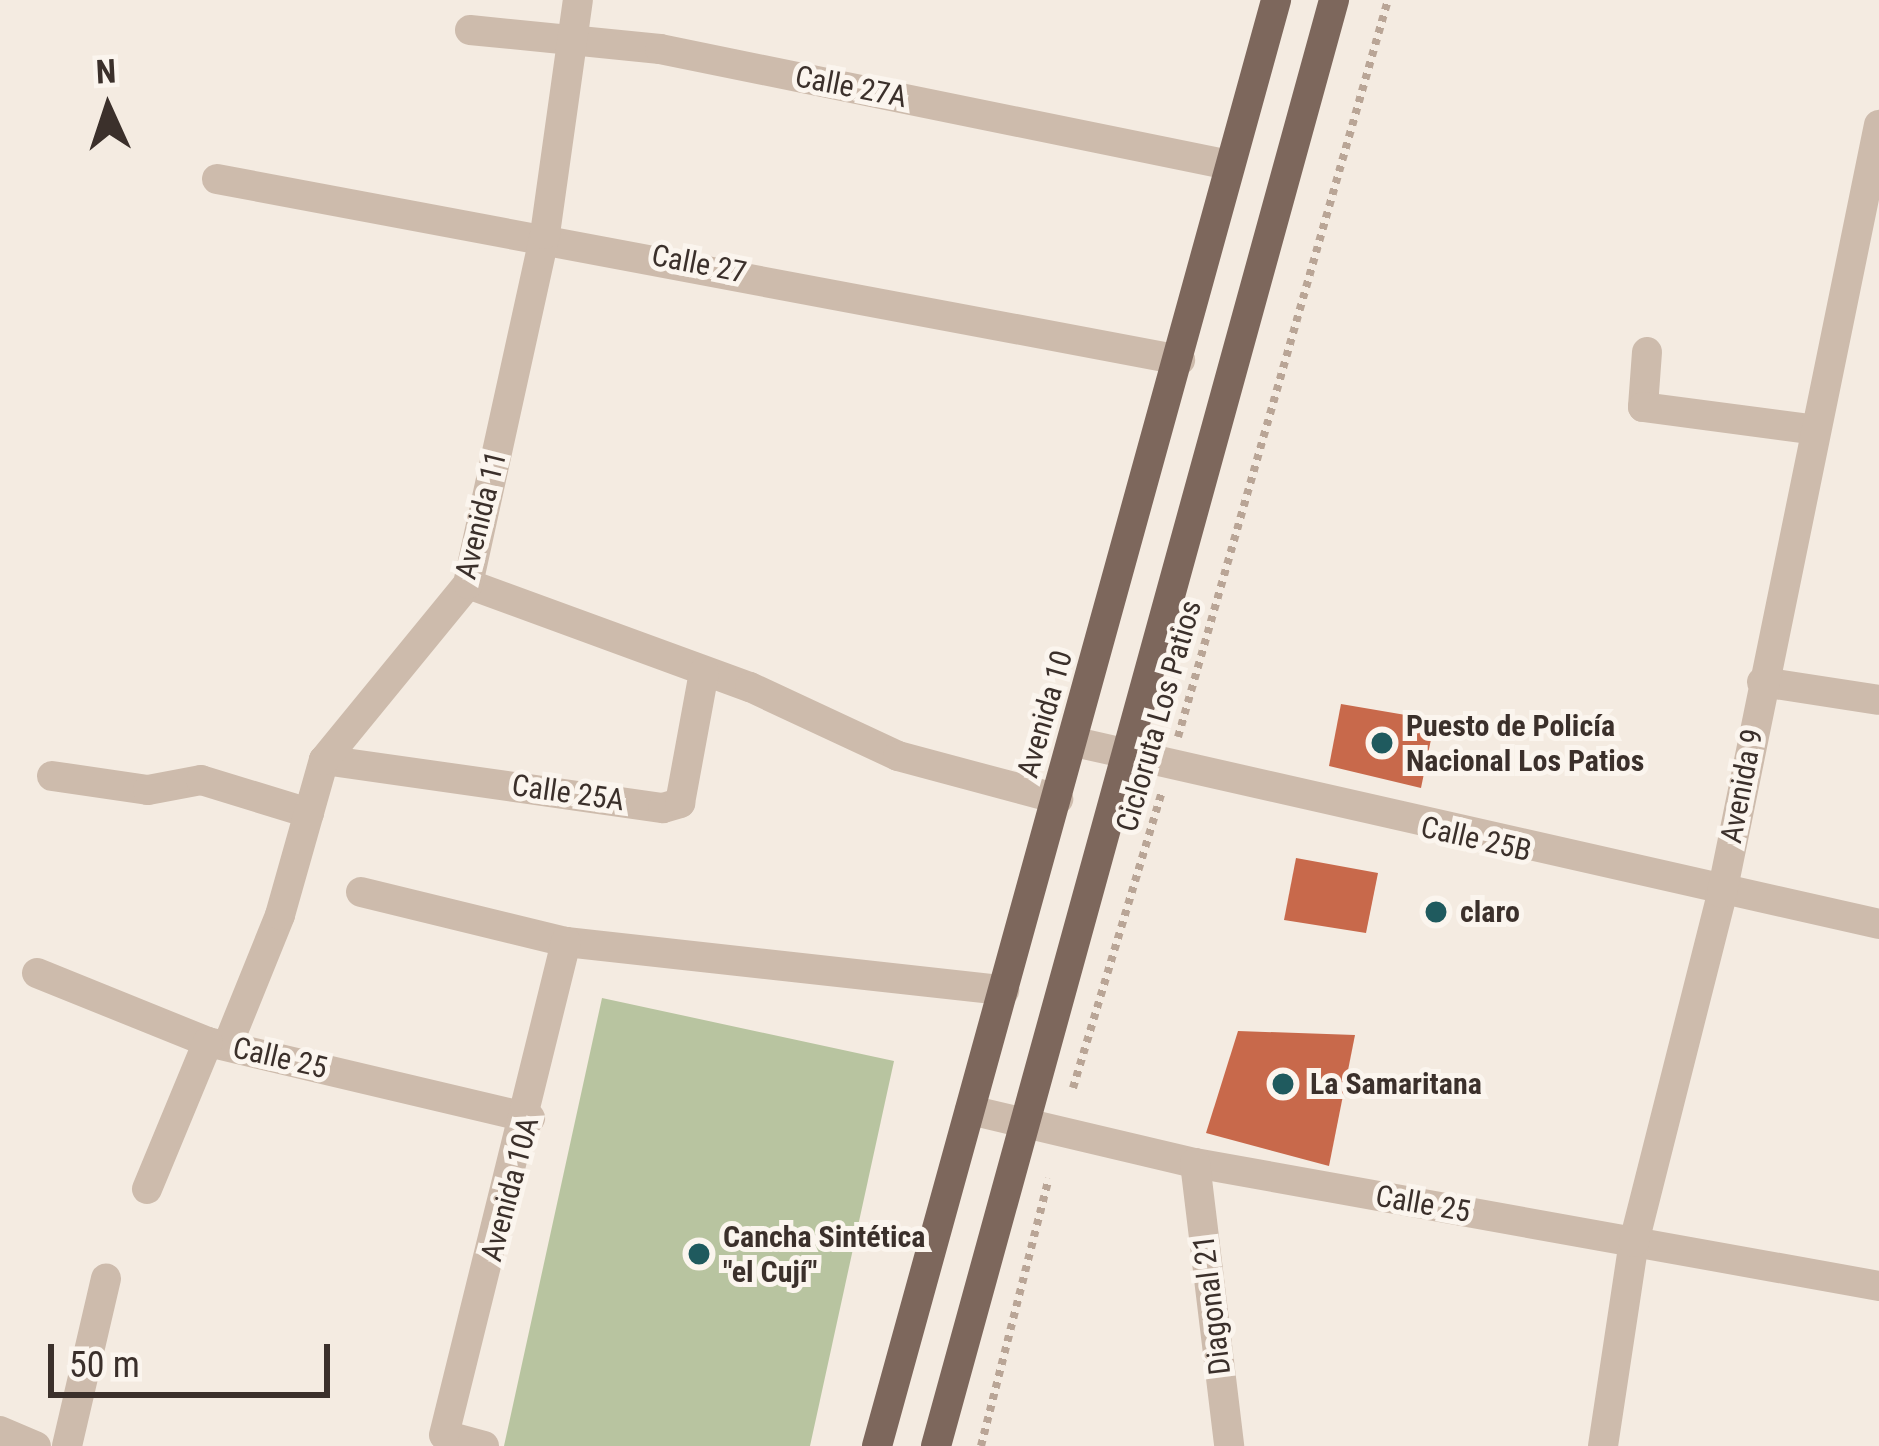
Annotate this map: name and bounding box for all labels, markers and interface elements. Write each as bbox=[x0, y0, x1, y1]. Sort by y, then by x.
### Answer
north arrow bbox=[48, 48, 168, 168]
text: N bbox=[95, 52, 117, 92]
street label: Calle 27A bbox=[792, 59, 910, 115]
street label: Calle 27 bbox=[649, 237, 749, 291]
street label: Avenida 11 bbox=[448, 447, 514, 583]
street label: Cicloruta Los Patios bbox=[1109, 596, 1209, 836]
street label: Avenida 10 bbox=[1010, 646, 1080, 782]
place label: Puesto de Policía Nacional Los Patios bbox=[1406, 708, 1644, 778]
street label: Avenida 9 bbox=[1713, 726, 1771, 846]
marker: Puesto de Policía Nacional Los Patios bbox=[1369, 730, 1395, 756]
street label: Calle 25A bbox=[510, 767, 626, 819]
street label: Calle 25B bbox=[1417, 809, 1535, 869]
place label: claro bbox=[1460, 894, 1520, 930]
marker: claro bbox=[1423, 899, 1449, 925]
street label: Calle 25 bbox=[229, 1030, 331, 1086]
place label: La Samaritana bbox=[1310, 1066, 1482, 1102]
marker: La Samaritana bbox=[1267, 1068, 1299, 1100]
street label: Avenida 10A bbox=[473, 1113, 547, 1265]
street label: Calle 25 bbox=[1373, 1178, 1473, 1230]
place label: Cancha Sintética "el Cují" bbox=[723, 1219, 925, 1290]
street label: Diagonal 21 bbox=[1186, 1233, 1238, 1377]
marker: Cancha Sintética "el Cují" bbox=[686, 1241, 712, 1267]
scale bar bbox=[54, 1320, 336, 1394]
text: 50 m bbox=[69, 1344, 140, 1386]

